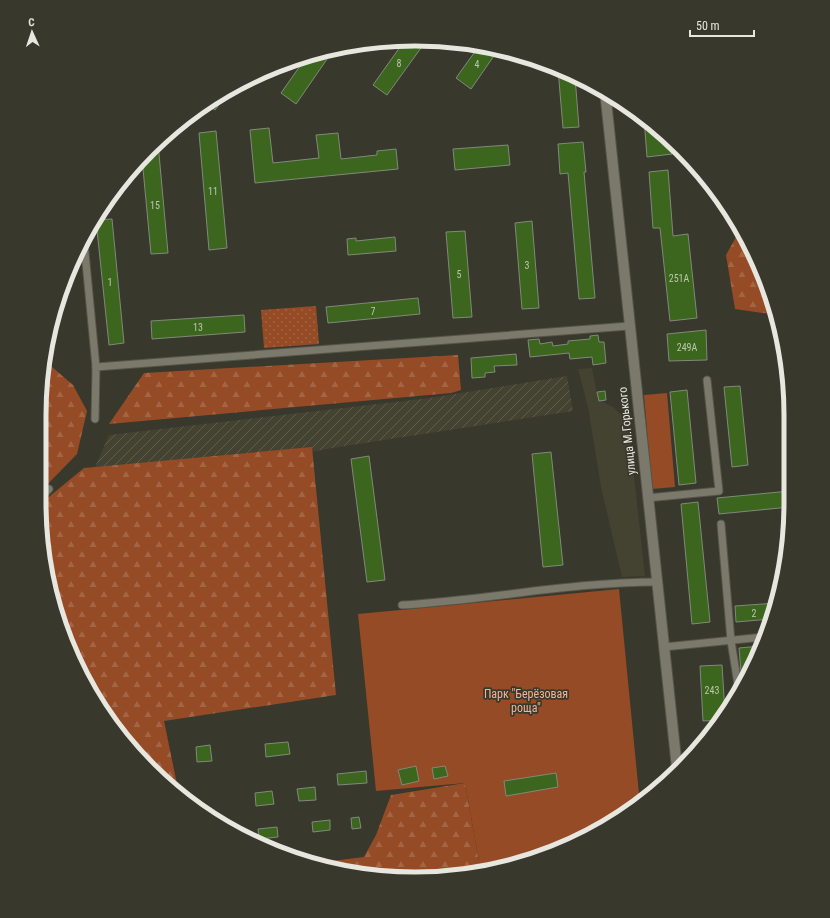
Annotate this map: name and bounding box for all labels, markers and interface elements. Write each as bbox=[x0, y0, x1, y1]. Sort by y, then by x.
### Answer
north arrow bbox=[12, 12, 52, 52]
scale bar bbox=[690, 12, 754, 38]
text: С bbox=[28, 16, 35, 29]
text: 50 m bbox=[696, 19, 720, 33]
house number: 8 bbox=[397, 58, 402, 69]
house number: 4 bbox=[475, 59, 480, 70]
house number: 11 bbox=[208, 186, 218, 197]
house number: 15 bbox=[150, 200, 160, 211]
house number: 3 bbox=[525, 260, 530, 271]
house number: 5 bbox=[457, 269, 462, 280]
house number: 251А bbox=[669, 273, 690, 284]
house number: 1 bbox=[108, 277, 112, 288]
house number: 7 bbox=[371, 306, 376, 317]
house number: 13 bbox=[193, 322, 203, 333]
house number: 249А bbox=[677, 342, 698, 353]
street label: улица М.Горького bbox=[615, 386, 639, 476]
house number: 2 bbox=[752, 608, 757, 619]
house number: 243 bbox=[705, 685, 719, 696]
park label: Парк "Берёзовая роща" bbox=[484, 687, 568, 715]

